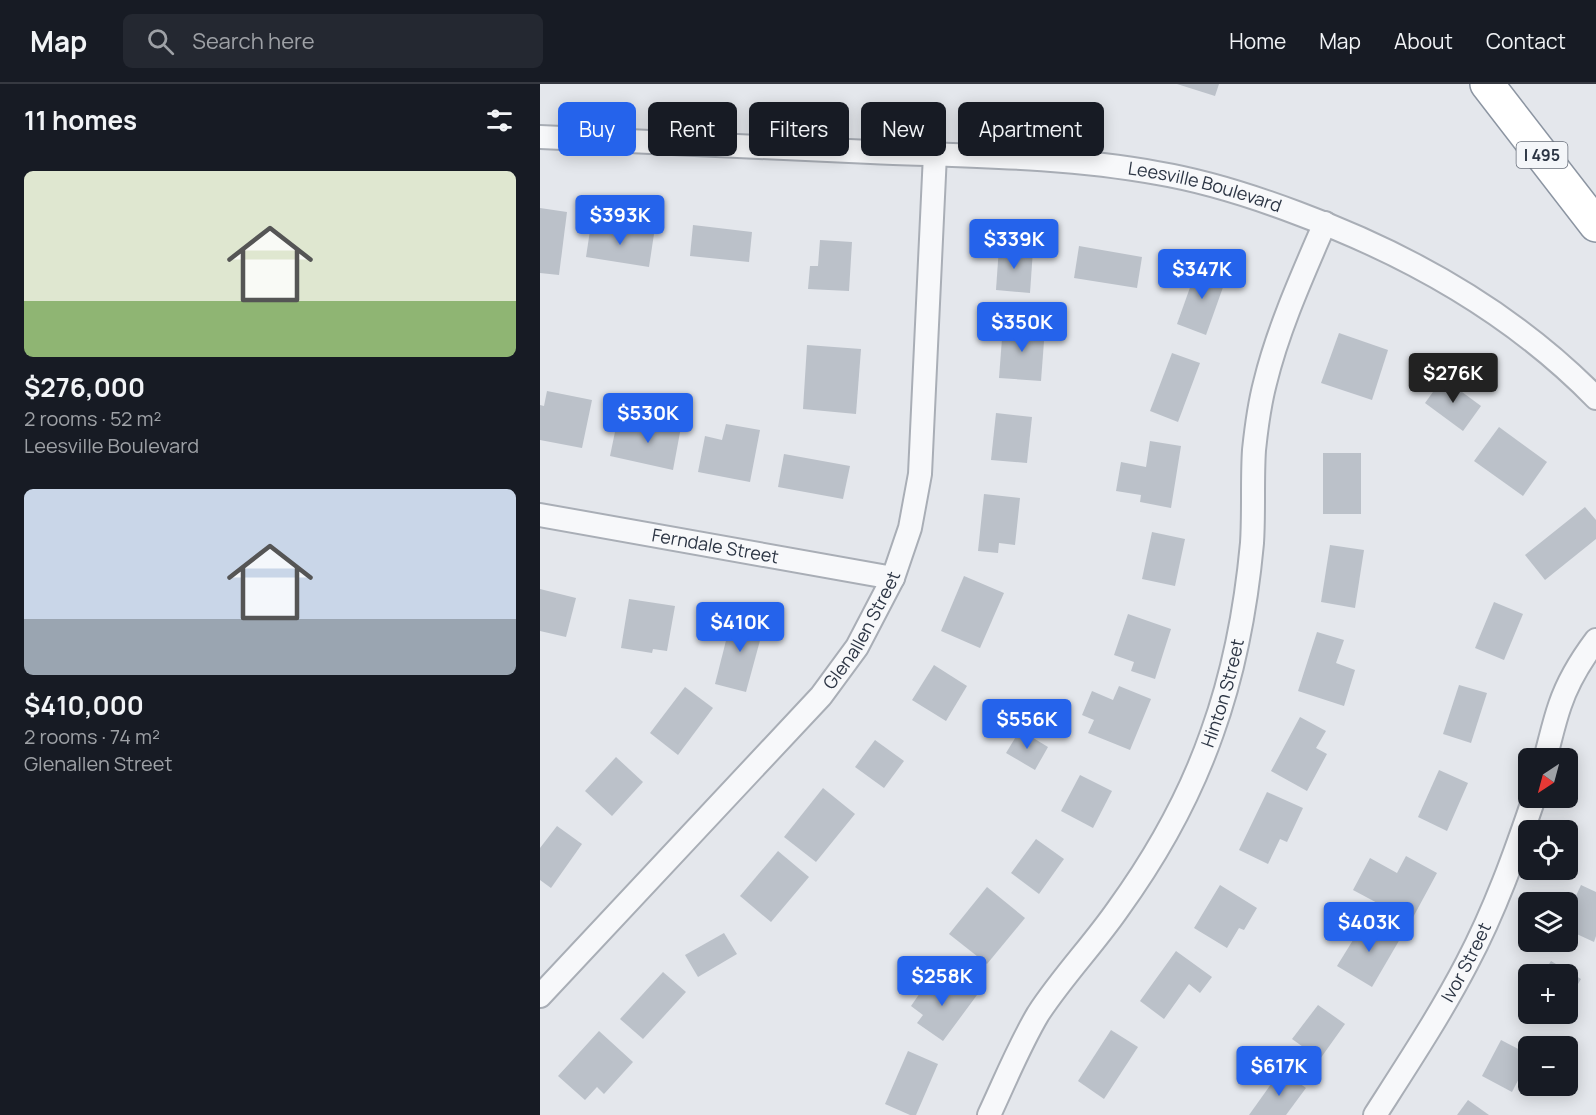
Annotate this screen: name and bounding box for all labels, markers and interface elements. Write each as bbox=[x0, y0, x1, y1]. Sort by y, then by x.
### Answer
search box bbox=[123, 14, 543, 68]
text: Map bbox=[30, 22, 87, 60]
icon: search bbox=[144, 25, 177, 58]
text: Search here bbox=[192, 26, 315, 56]
text: Home bbox=[1229, 27, 1286, 55]
text: Map bbox=[1319, 27, 1361, 55]
text: About bbox=[1394, 27, 1453, 55]
text: Contact bbox=[1486, 27, 1566, 55]
text: 11 homes bbox=[24, 102, 137, 138]
chip: Buy bbox=[558, 102, 636, 156]
chip: Rent bbox=[648, 102, 737, 156]
chip: Filters bbox=[749, 102, 849, 156]
chip: New bbox=[861, 102, 946, 156]
chip: Apartment bbox=[958, 102, 1104, 156]
icon: filters bbox=[483, 104, 516, 137]
road number: I 495 bbox=[1516, 142, 1568, 168]
street label: Leesville Boulevard bbox=[1127, 155, 1285, 217]
pin: $393K bbox=[578, 195, 662, 246]
text: $393K bbox=[589, 201, 651, 228]
icon: home bbox=[216, 210, 324, 318]
pin: $339K bbox=[972, 219, 1056, 270]
text: $339K bbox=[983, 225, 1045, 252]
pin: $347K bbox=[1160, 249, 1244, 300]
text: $347K bbox=[1172, 255, 1232, 282]
pin: $350K bbox=[980, 302, 1064, 353]
text: $350K bbox=[991, 308, 1053, 335]
pin: $276K bbox=[1411, 353, 1495, 404]
text: $276K bbox=[1423, 359, 1483, 386]
text: $276,000 bbox=[24, 369, 145, 405]
pin: $530K bbox=[606, 393, 690, 444]
text: $530K bbox=[617, 399, 679, 426]
text: 2 rooms · 52 m² bbox=[24, 405, 161, 432]
text: Leesville Boulevard bbox=[24, 432, 199, 459]
street label: Ferndale Street bbox=[650, 522, 781, 568]
icon: home bbox=[216, 528, 324, 636]
street label: Glenallen Street bbox=[817, 568, 905, 694]
pin: $410K bbox=[698, 602, 782, 653]
text: $410K bbox=[710, 608, 770, 635]
street label: Hinton Street bbox=[1195, 637, 1249, 750]
text: $410,000 bbox=[24, 687, 144, 723]
pin: $556K bbox=[985, 699, 1069, 750]
text: $556K bbox=[996, 705, 1058, 732]
text: 2 rooms · 74 m² bbox=[24, 723, 160, 750]
north arrow bbox=[1518, 748, 1578, 808]
map controls bbox=[1518, 748, 1578, 1096]
text: Glenallen Street bbox=[24, 750, 173, 777]
button: locate bbox=[1518, 820, 1578, 880]
button: layers bbox=[1518, 892, 1578, 952]
pin: $403K bbox=[1327, 902, 1411, 953]
text: $403K bbox=[1338, 908, 1400, 935]
street label: Ivor Street bbox=[1435, 918, 1496, 1006]
pin: $258K bbox=[900, 956, 984, 1007]
text: $258K bbox=[911, 962, 973, 989]
button: + bbox=[1518, 964, 1578, 1024]
button: − bbox=[1518, 1036, 1578, 1096]
pin: $617K bbox=[1237, 1046, 1321, 1097]
text: $617K bbox=[1250, 1052, 1308, 1079]

